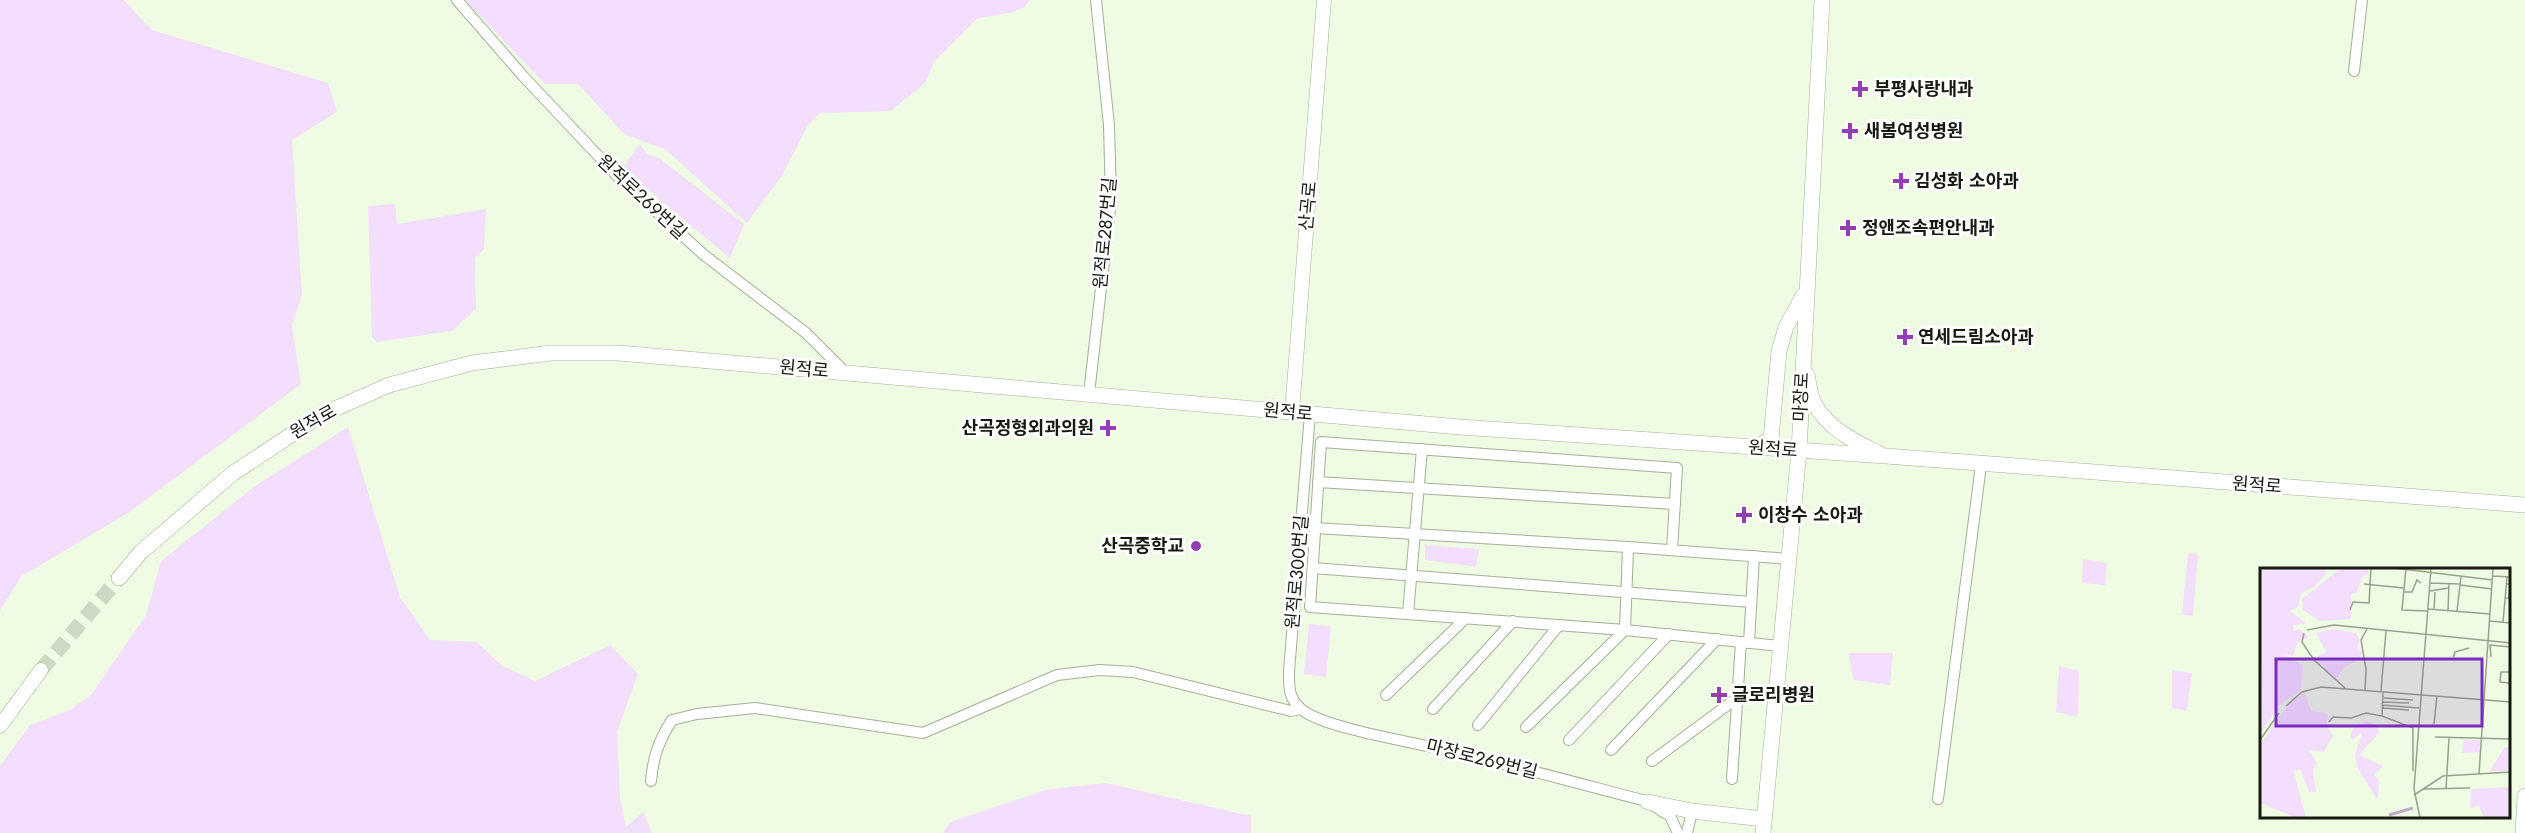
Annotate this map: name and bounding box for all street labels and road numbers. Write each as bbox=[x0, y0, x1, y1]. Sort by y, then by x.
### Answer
street label: 원적로269번길 bbox=[592, 149, 692, 245]
street label: 원적로287번길 bbox=[1087, 176, 1123, 290]
street label: 산곡로 bbox=[1293, 180, 1323, 232]
street label: 원적로 bbox=[778, 354, 830, 384]
street label: 마장로 bbox=[1787, 372, 1815, 422]
street label: 원적로 bbox=[1262, 397, 1314, 427]
street label: 원적로 bbox=[285, 398, 341, 446]
street label: 원적로 bbox=[1747, 434, 1799, 464]
street label: 원적로 bbox=[2231, 470, 2283, 500]
street label: 원적로300번길 bbox=[1279, 514, 1315, 630]
street label: 마장로269번길 bbox=[1424, 733, 1540, 785]

